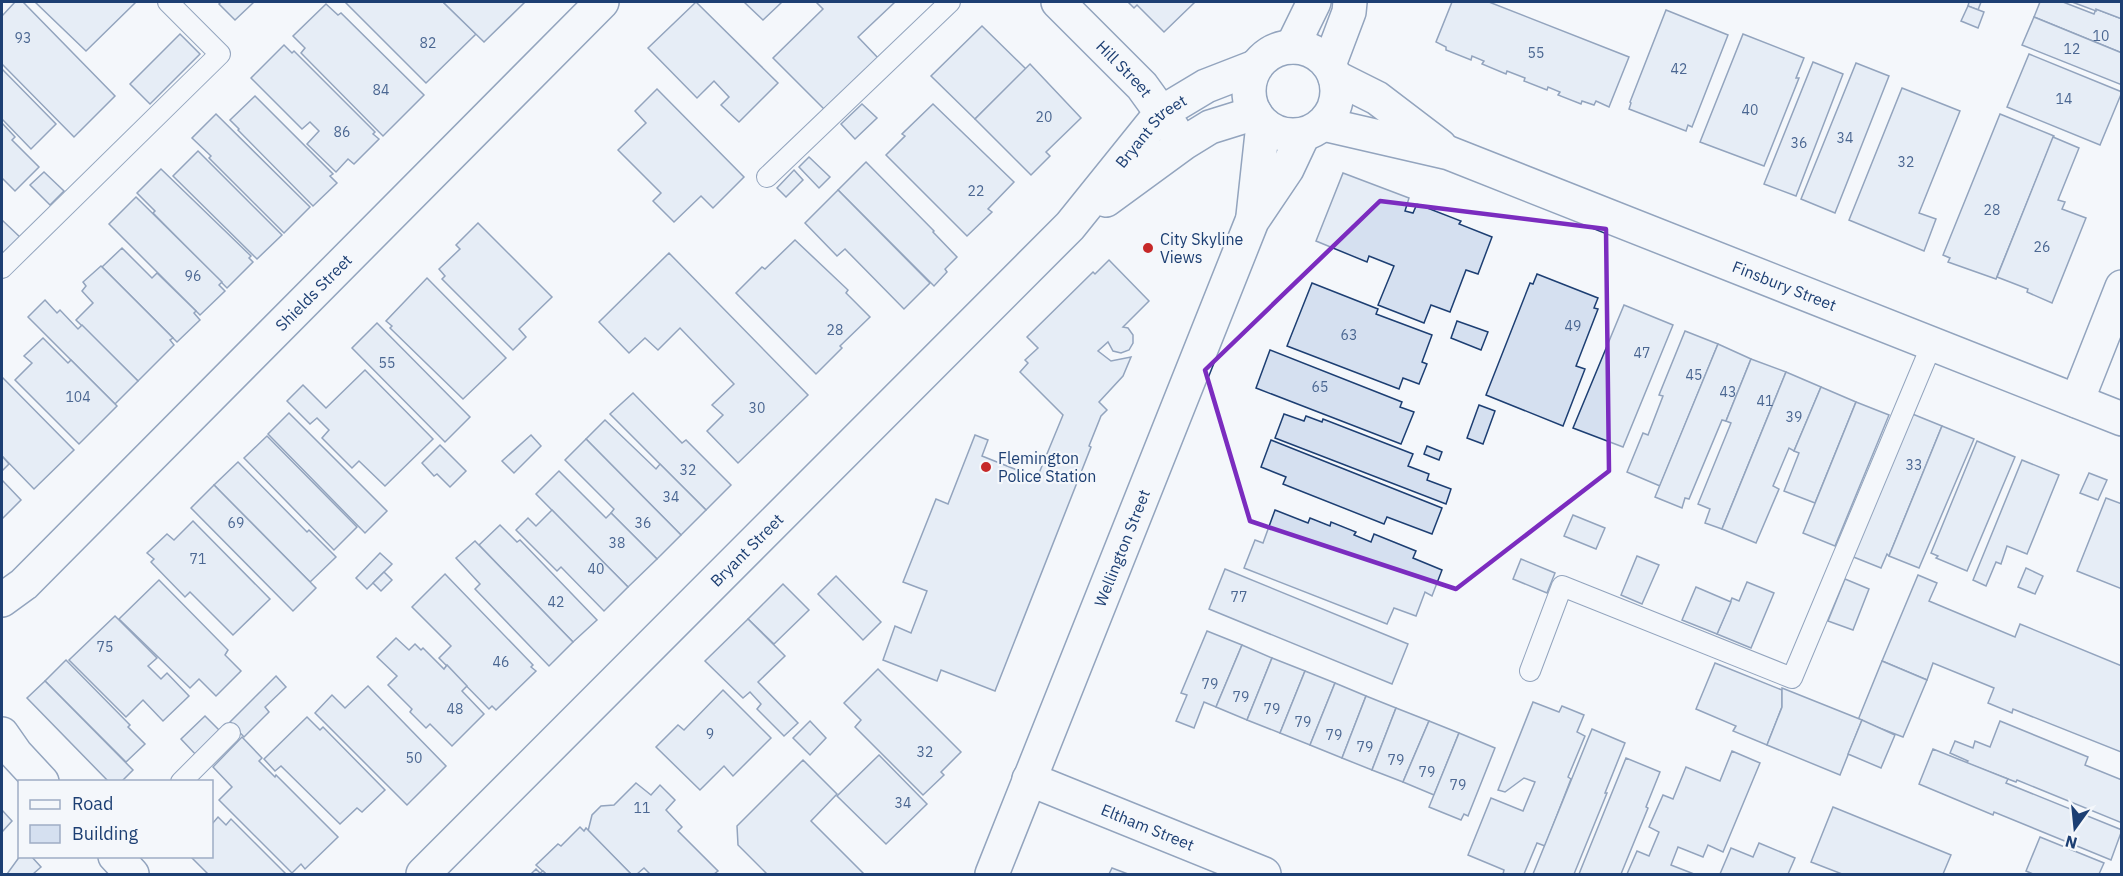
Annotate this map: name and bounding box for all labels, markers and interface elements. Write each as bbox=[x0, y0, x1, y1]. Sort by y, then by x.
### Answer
house number: 10 bbox=[2093, 27, 2109, 45]
house number: 93 bbox=[15, 29, 31, 47]
house number: 82 bbox=[420, 34, 436, 52]
street label: Hill Street bbox=[1092, 36, 1157, 101]
house number: 12 bbox=[2064, 40, 2080, 58]
house number: 55 bbox=[1528, 44, 1544, 62]
house number: 42 bbox=[1671, 60, 1687, 78]
house number: 84 bbox=[373, 81, 389, 99]
street label: Bryant Street bbox=[1111, 90, 1190, 172]
house number: 14 bbox=[2056, 90, 2072, 108]
house number: 40 bbox=[1742, 101, 1758, 119]
house number: 20 bbox=[1036, 108, 1052, 126]
house number: 86 bbox=[334, 123, 350, 141]
house number: 34 bbox=[1837, 129, 1853, 147]
house number: 36 bbox=[1791, 134, 1807, 152]
house number: 32 bbox=[1898, 153, 1914, 171]
house number: 22 bbox=[968, 182, 984, 200]
house number: 28 bbox=[1984, 201, 2000, 219]
place label: City Skyline Views bbox=[1160, 229, 1243, 267]
house number: 26 bbox=[2034, 238, 2050, 256]
marker: City Skyline Views bbox=[1141, 241, 1155, 255]
street label: Shields Street bbox=[271, 250, 356, 335]
street label: Finsbury Street bbox=[1730, 256, 1839, 315]
house number: 96 bbox=[185, 267, 201, 285]
house number: 49 bbox=[1565, 317, 1581, 335]
house number: 28 bbox=[827, 321, 843, 339]
house number: 63 bbox=[1341, 326, 1357, 344]
house number: 47 bbox=[1634, 344, 1650, 362]
house number: 55 bbox=[379, 354, 395, 372]
house number: 45 bbox=[1686, 366, 1702, 384]
house number: 65 bbox=[1312, 378, 1328, 396]
house number: 43 bbox=[1720, 383, 1736, 401]
house number: 104 bbox=[65, 388, 91, 406]
house number: 41 bbox=[1757, 392, 1773, 410]
house number: 30 bbox=[749, 399, 765, 417]
house number: 39 bbox=[1786, 408, 1802, 426]
place label: Flemington Police Station bbox=[998, 448, 1096, 486]
house number: 33 bbox=[1906, 456, 1922, 474]
marker: Flemington Police Station bbox=[979, 460, 993, 474]
house number: 32 bbox=[680, 461, 696, 479]
street label: Wellington Street bbox=[1090, 486, 1154, 609]
house number: 34 bbox=[663, 488, 679, 506]
street label: Bryant Street bbox=[706, 509, 787, 591]
house number: 69 bbox=[228, 514, 244, 532]
house number: 36 bbox=[635, 514, 651, 532]
house number: 38 bbox=[609, 534, 625, 552]
house number: 71 bbox=[190, 550, 206, 568]
house number: 40 bbox=[588, 560, 604, 578]
house number: 77 bbox=[1231, 588, 1247, 606]
house number: 42 bbox=[548, 593, 564, 611]
house number: 75 bbox=[97, 638, 113, 656]
house number: 46 bbox=[493, 653, 509, 671]
house number: 79 bbox=[1202, 675, 1218, 693]
house number: 79 bbox=[1233, 688, 1249, 706]
house number: 48 bbox=[447, 700, 463, 718]
house number: 79 bbox=[1264, 700, 1280, 718]
house number: 79 bbox=[1295, 713, 1311, 731]
house number: 9 bbox=[706, 725, 714, 743]
house number: 79 bbox=[1326, 726, 1342, 744]
house number: 79 bbox=[1357, 738, 1373, 756]
house number: 32 bbox=[917, 743, 933, 761]
house number: 50 bbox=[406, 749, 422, 767]
house number: 79 bbox=[1388, 751, 1404, 769]
house number: 79 bbox=[1419, 763, 1435, 781]
house number: 79 bbox=[1450, 776, 1466, 794]
legend bbox=[18, 780, 213, 858]
text: Road bbox=[72, 792, 113, 815]
house number: 34 bbox=[895, 794, 911, 812]
north arrow bbox=[2045, 798, 2105, 858]
house number: 11 bbox=[634, 799, 650, 817]
street label: Eltham Street bbox=[1098, 799, 1197, 855]
text: Building bbox=[72, 822, 139, 845]
text: N bbox=[2063, 831, 2079, 854]

